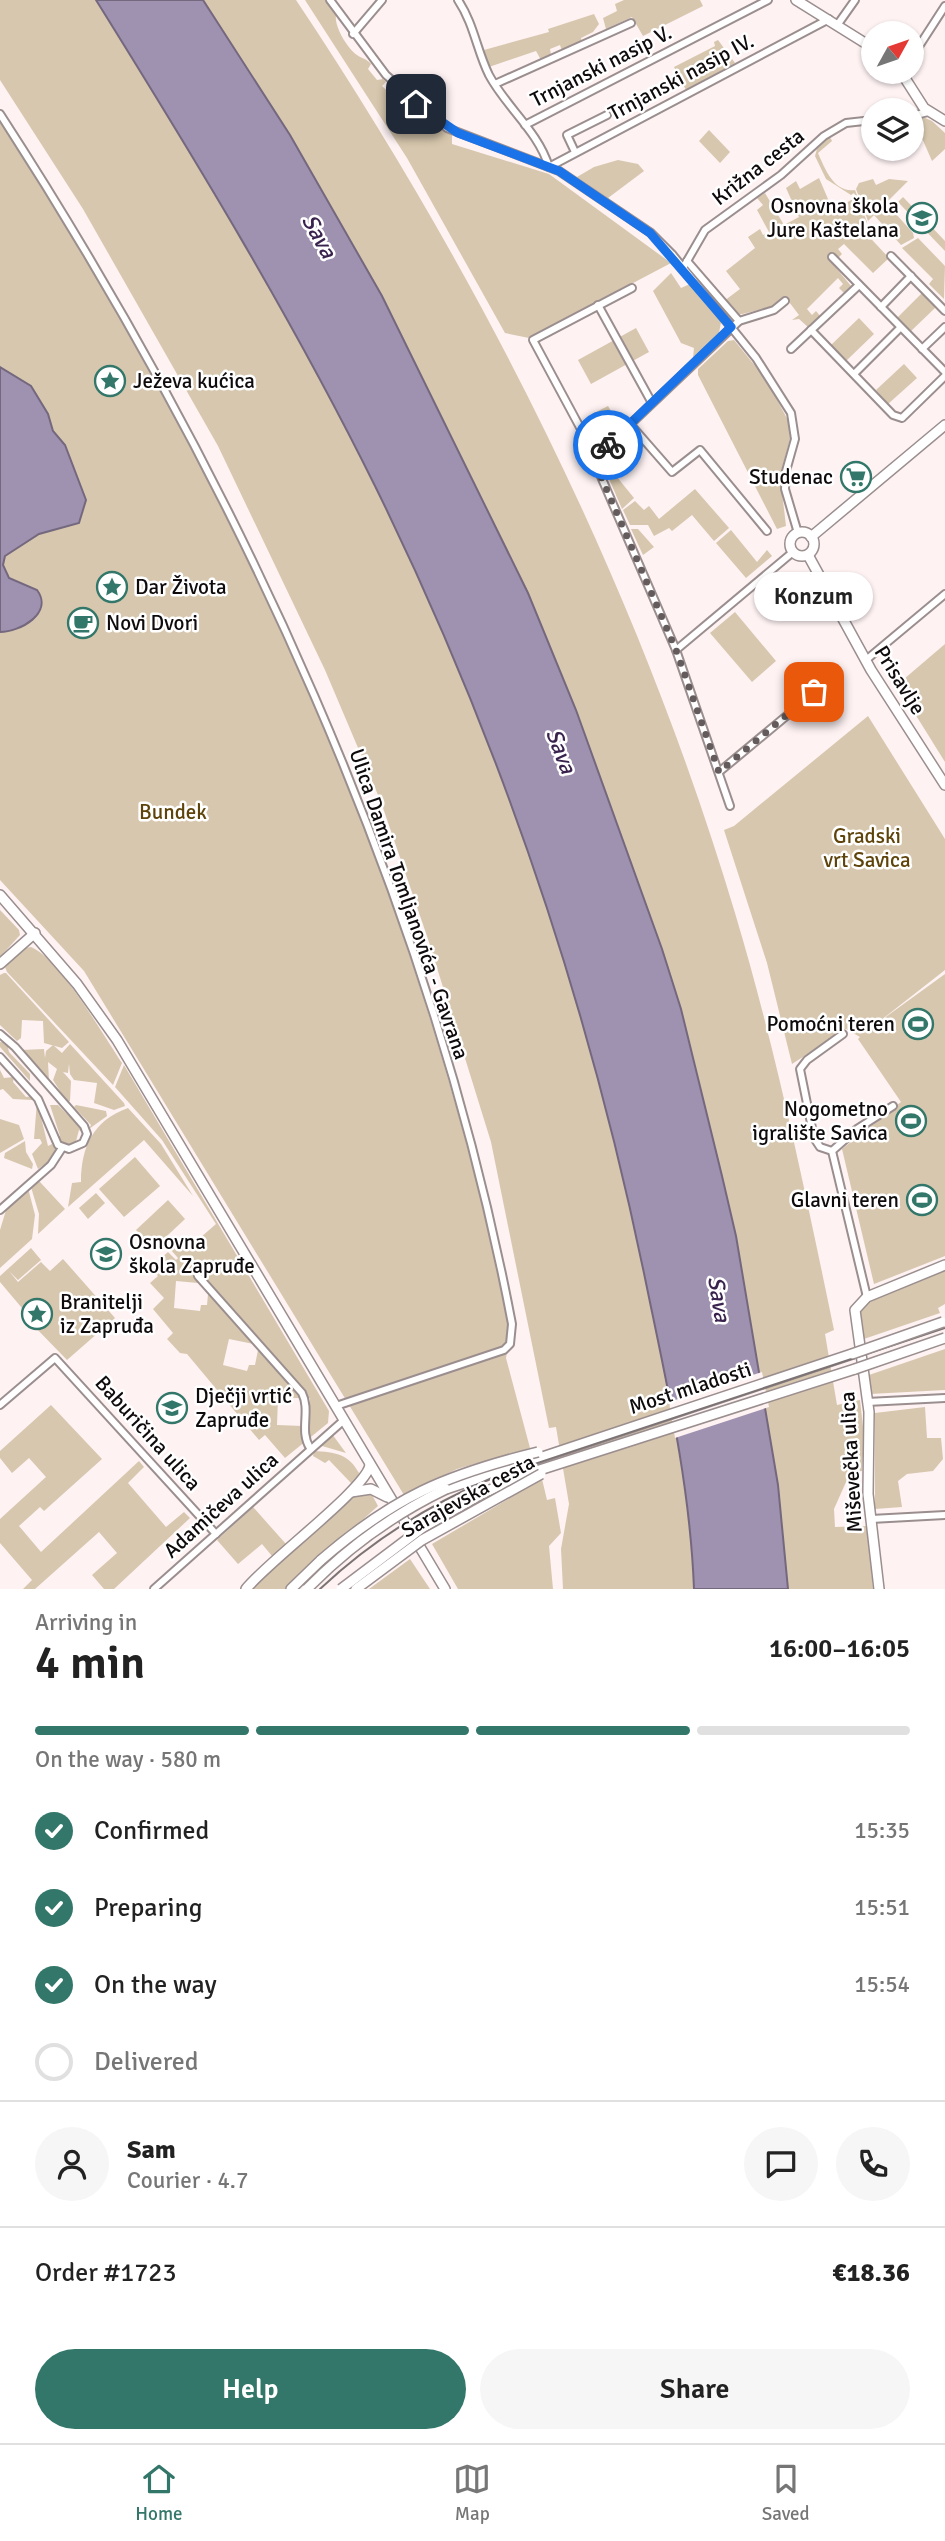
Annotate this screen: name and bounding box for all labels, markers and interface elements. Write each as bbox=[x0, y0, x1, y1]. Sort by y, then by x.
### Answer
street label: Trnjanski nasip V. bbox=[526, 19, 676, 113]
north arrow bbox=[861, 21, 924, 84]
map controls bbox=[861, 21, 924, 161]
street label: Trnjanski nasip IV. bbox=[604, 28, 758, 126]
pin bbox=[386, 74, 446, 134]
icon: home bbox=[397, 85, 435, 123]
button: layers bbox=[861, 98, 924, 161]
street label: Križna cesta bbox=[707, 123, 809, 211]
place label: Osnovna škola Jure Kaštelana bbox=[767, 193, 899, 243]
school or university icon: Osnovna škola Jure Kaštelana bbox=[905, 201, 939, 235]
water label: Sava bbox=[295, 209, 344, 264]
place icon: Ježeva kućica bbox=[93, 364, 127, 398]
place label: Ježeva kućica bbox=[133, 368, 255, 394]
courier bbox=[573, 410, 643, 480]
icon: bike bbox=[589, 426, 627, 464]
supermarket icon: Studenac bbox=[839, 460, 873, 494]
place label: Studenac bbox=[749, 464, 833, 490]
place icon: Dar Života bbox=[95, 570, 129, 604]
callout: Konzum bbox=[754, 573, 874, 622]
place label: Dar Života bbox=[135, 574, 227, 600]
text: Konzum bbox=[774, 582, 853, 611]
cafe icon: Novi Dvori bbox=[66, 606, 100, 640]
place label: Novi Dvori bbox=[106, 610, 198, 636]
street label: Prisavlje bbox=[869, 641, 931, 719]
pin bbox=[784, 662, 844, 722]
icon: bag bbox=[795, 673, 833, 711]
water label: Sava bbox=[539, 724, 583, 779]
street label: Ulica Damira Tomljanovića - Gavrana bbox=[343, 745, 475, 1063]
park label: Bundek bbox=[139, 799, 207, 825]
park label: Gradski vrt Savica bbox=[823, 823, 911, 873]
sports icon: Pomoćni teren bbox=[901, 1007, 935, 1041]
place label: Pomoćni teren bbox=[766, 1011, 895, 1037]
place label: Nogometno igralište Savica bbox=[752, 1096, 888, 1146]
sports icon: Nogometno igralište Savica bbox=[894, 1104, 928, 1138]
sports icon: Glavni teren bbox=[905, 1183, 939, 1217]
place label: Glavni teren bbox=[791, 1187, 899, 1213]
place label: Osnovna škola Zapruđe bbox=[129, 1229, 255, 1279]
school or university icon: Osnovna škola Zapruđe bbox=[89, 1237, 123, 1271]
water label: Sava bbox=[701, 1274, 737, 1325]
place label: Branitelji iz Zapruđa bbox=[60, 1289, 154, 1339]
place icon: Branitelji iz Zapruđa bbox=[20, 1297, 54, 1331]
street label: Most mladosti bbox=[626, 1356, 754, 1420]
street label: Baburičina ulica bbox=[89, 1370, 207, 1496]
place label: Dječji vrtić Zapruđe bbox=[195, 1383, 292, 1433]
school or university icon: Dječji vrtić Zapruđe bbox=[155, 1391, 189, 1425]
street label: Miševečka ulica bbox=[834, 1391, 868, 1533]
street label: Adamičeva ulica bbox=[158, 1447, 284, 1563]
street label: Sarajevska cesta bbox=[397, 1449, 539, 1543]
text: Arriving in bbox=[35, 1608, 137, 1637]
text: 16:00–16:05 bbox=[769, 1633, 910, 1665]
text: 4 min bbox=[35, 1635, 145, 1691]
text: On the way · 580 m bbox=[35, 1745, 221, 1774]
icon: check bbox=[35, 1812, 73, 1850]
text: Confirmed bbox=[94, 1815, 209, 1847]
text: 15:35 bbox=[854, 1816, 910, 1845]
icon: check bbox=[35, 1889, 73, 1927]
text: Preparing bbox=[94, 1892, 202, 1924]
text: 15:51 bbox=[854, 1893, 910, 1922]
icon: check bbox=[35, 1966, 73, 2004]
text: On the way bbox=[94, 1969, 217, 2001]
text: 15:54 bbox=[854, 1970, 910, 1999]
text: Delivered bbox=[94, 2046, 199, 2078]
button: person bbox=[35, 2127, 109, 2201]
button: chat bbox=[744, 2127, 818, 2201]
button: phone bbox=[836, 2127, 910, 2201]
text: Sam bbox=[127, 2134, 176, 2166]
text: Courier · 4.7 bbox=[127, 2166, 248, 2195]
text: Order #1723 bbox=[35, 2257, 176, 2289]
text: €18.36 bbox=[832, 2257, 910, 2289]
button: Help bbox=[35, 2349, 466, 2429]
button: Share bbox=[480, 2349, 910, 2429]
tab: Home bbox=[135, 2460, 183, 2526]
tab: Map bbox=[453, 2460, 491, 2526]
tab: Saved bbox=[762, 2460, 810, 2526]

